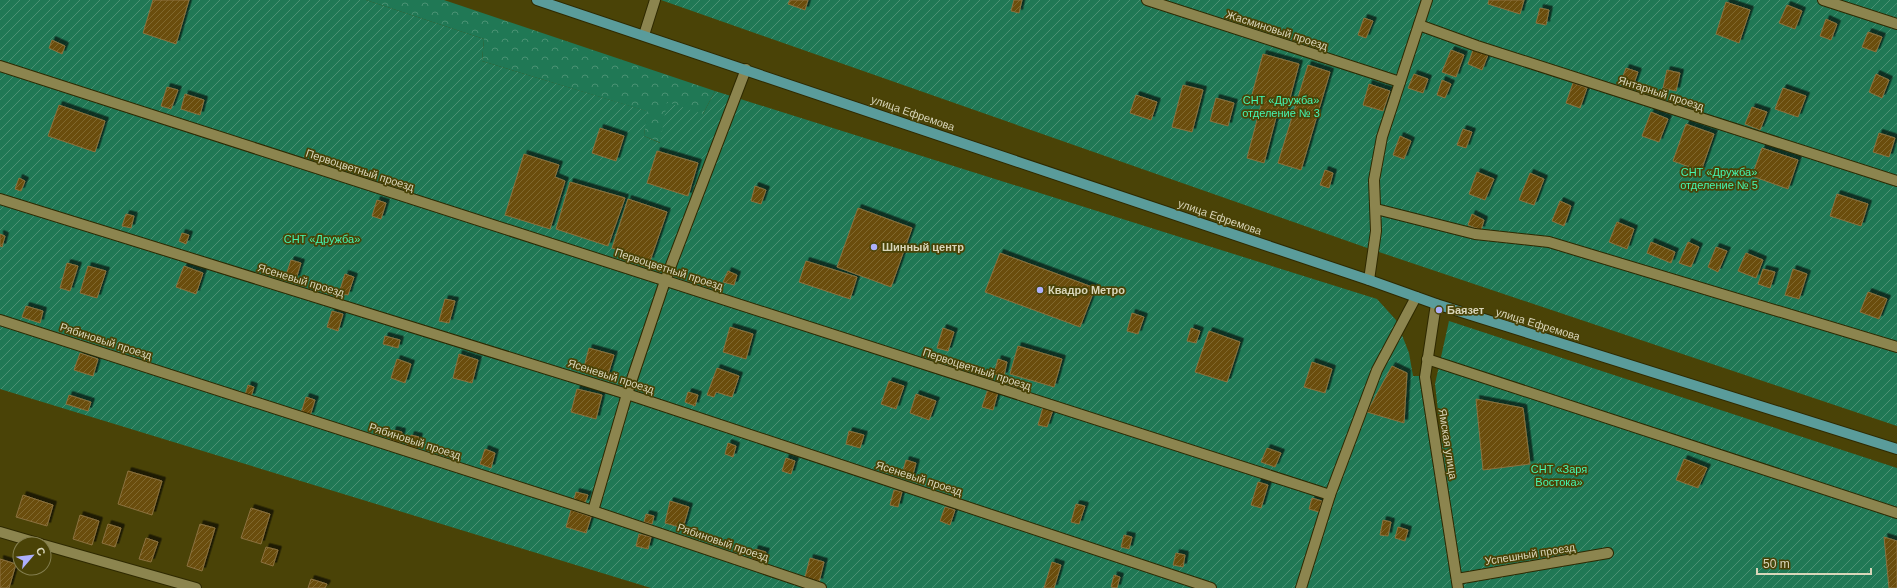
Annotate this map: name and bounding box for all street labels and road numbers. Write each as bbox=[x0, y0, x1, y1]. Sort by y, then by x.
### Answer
street label: Жасминовый проезд bbox=[1225, 8, 1330, 52]
street label: Янтарный проезд bbox=[1617, 73, 1706, 113]
street label: улица Ефремова bbox=[870, 93, 957, 133]
street label: Первоцветный проезд bbox=[304, 147, 416, 193]
street label: улица Ефремова bbox=[1177, 197, 1264, 237]
street label: Первоцветный проезд bbox=[613, 246, 725, 292]
street label: Ясеневый проезд bbox=[256, 261, 346, 299]
street label: улица Ефремова bbox=[1494, 305, 1582, 343]
street label: Рябиновый проезд bbox=[59, 320, 154, 362]
street label: Первоцветный проезд bbox=[921, 346, 1033, 392]
street label: Ясеневый проезд bbox=[566, 356, 656, 396]
street label: Ямская улица bbox=[1436, 408, 1460, 481]
street label: Рябиновый проезд bbox=[368, 420, 463, 462]
street label: Ясеневый проезд bbox=[874, 458, 964, 498]
street label: Рябиновый проезд bbox=[676, 521, 771, 563]
street label: Успешный проезд bbox=[1484, 541, 1577, 567]

